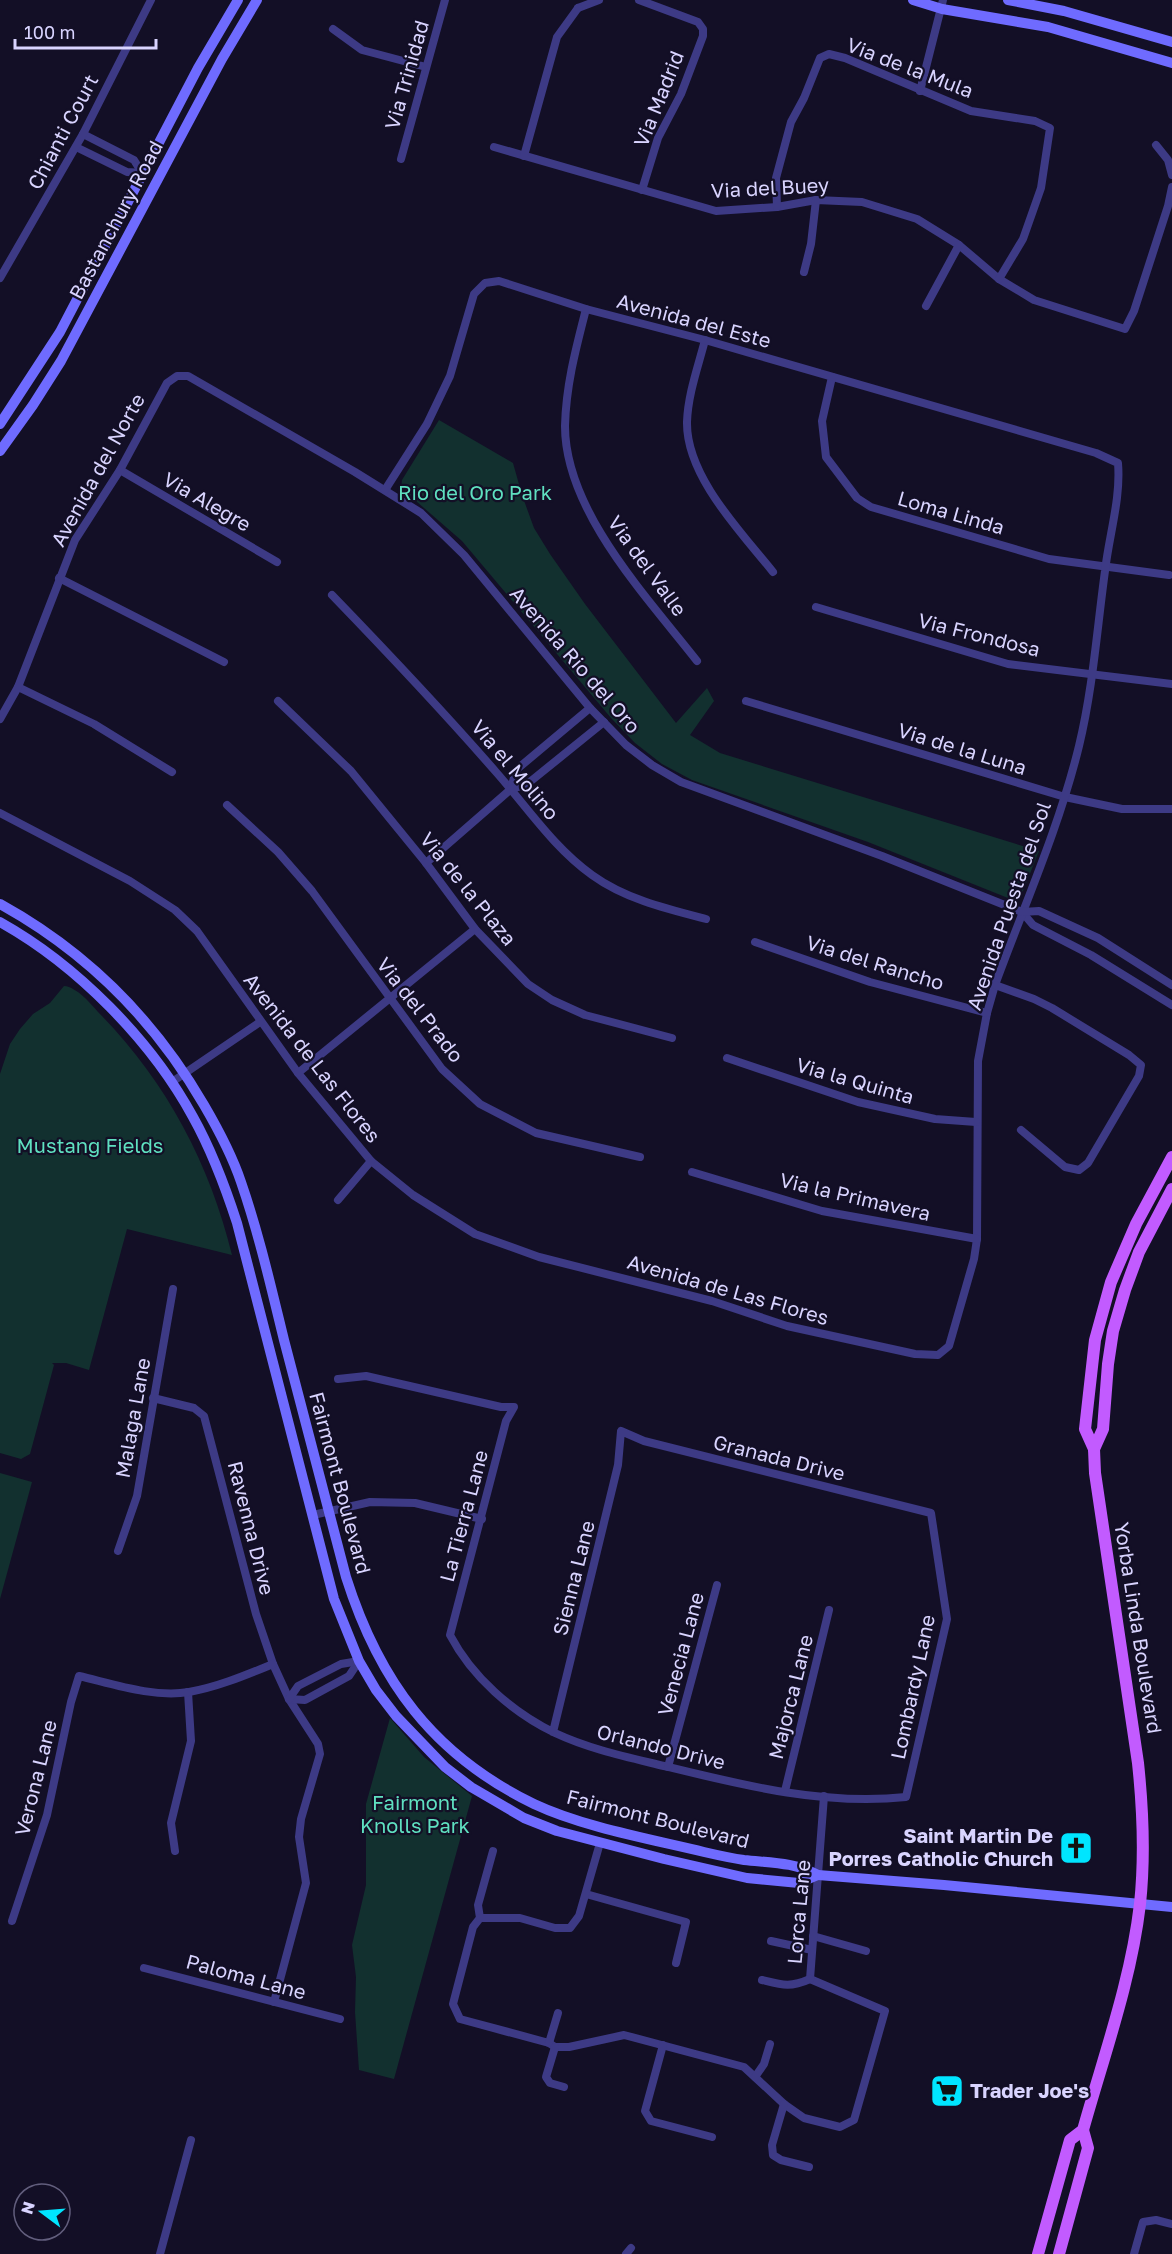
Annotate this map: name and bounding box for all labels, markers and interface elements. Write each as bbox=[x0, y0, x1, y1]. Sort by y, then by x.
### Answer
scale bar bbox=[15, 12, 156, 50]
street label: Via Trinidad bbox=[379, 17, 433, 132]
text: 100 m bbox=[24, 21, 75, 43]
street label: Via de la Mula bbox=[844, 32, 977, 102]
street label: Via Madrid bbox=[628, 47, 688, 150]
street label: Chianti Court bbox=[22, 70, 103, 193]
street label: Bastanchury Road bbox=[63, 136, 167, 303]
street label: Via del Buey bbox=[710, 172, 830, 202]
street label: Avenida del Este bbox=[615, 288, 774, 352]
street label: Avenida del Norte bbox=[45, 389, 149, 550]
street label: Via Alegre bbox=[159, 466, 256, 536]
park label: Rio del Oro Park bbox=[398, 480, 552, 504]
street label: Loma Linda bbox=[895, 485, 1007, 539]
street label: Via del Valle bbox=[603, 511, 692, 620]
street label: Avenida Rio del Oro bbox=[506, 581, 646, 738]
street label: Via Frondosa bbox=[916, 607, 1043, 661]
street label: Via el Molino bbox=[467, 714, 565, 824]
street label: Via de la Luna bbox=[895, 717, 1030, 779]
street label: Avenida Puesta del Sol bbox=[961, 798, 1055, 1013]
street label: Via de la Plaza bbox=[416, 827, 522, 950]
street label: Via del Rancho bbox=[804, 930, 947, 994]
street label: Via del Prado bbox=[372, 952, 469, 1067]
street label: Avenida de Las Flores bbox=[239, 968, 386, 1147]
street label: Via la Quinta bbox=[794, 1052, 917, 1108]
park label: Mustang Fields bbox=[17, 1133, 163, 1157]
street label: Via la Primavera bbox=[778, 1167, 933, 1225]
street label: Avenida de Las Flores bbox=[625, 1249, 832, 1329]
street label: Malaga Lane bbox=[110, 1356, 154, 1480]
street label: Fairmont Boulevard bbox=[305, 1389, 377, 1576]
street label: Granada Drive bbox=[711, 1429, 848, 1485]
street label: La Tierra Lane bbox=[434, 1447, 492, 1584]
street label: Ravenna Drive bbox=[224, 1458, 280, 1597]
street label: Sienna Lane bbox=[547, 1518, 599, 1638]
street label: Yorba Linda Boulevard bbox=[1110, 1520, 1168, 1735]
street label: Venecia Lane bbox=[652, 1589, 708, 1718]
street label: Lombardy Lane bbox=[885, 1612, 939, 1761]
street label: Majorca Lane bbox=[763, 1632, 817, 1762]
street label: Verona Lane bbox=[9, 1717, 61, 1838]
street label: Orlando Drive bbox=[595, 1718, 728, 1774]
street label: Fairmont Boulevard bbox=[564, 1784, 752, 1852]
park label: Fairmont Knolls Park bbox=[360, 1790, 470, 1837]
place label: Saint Martin De Porres Catholic Church bbox=[829, 1823, 1053, 1870]
church icon: Saint Martin De Porres Catholic Church bbox=[1058, 1830, 1094, 1866]
street label: Lorca Lane bbox=[781, 1859, 815, 1965]
street label: Paloma Lane bbox=[184, 1948, 309, 2004]
supermarket icon: Trader Joe's bbox=[929, 2073, 965, 2109]
place label: Trader Joe's bbox=[970, 2078, 1089, 2102]
north arrow bbox=[12, 2182, 72, 2242]
text: N bbox=[16, 2199, 39, 2216]

